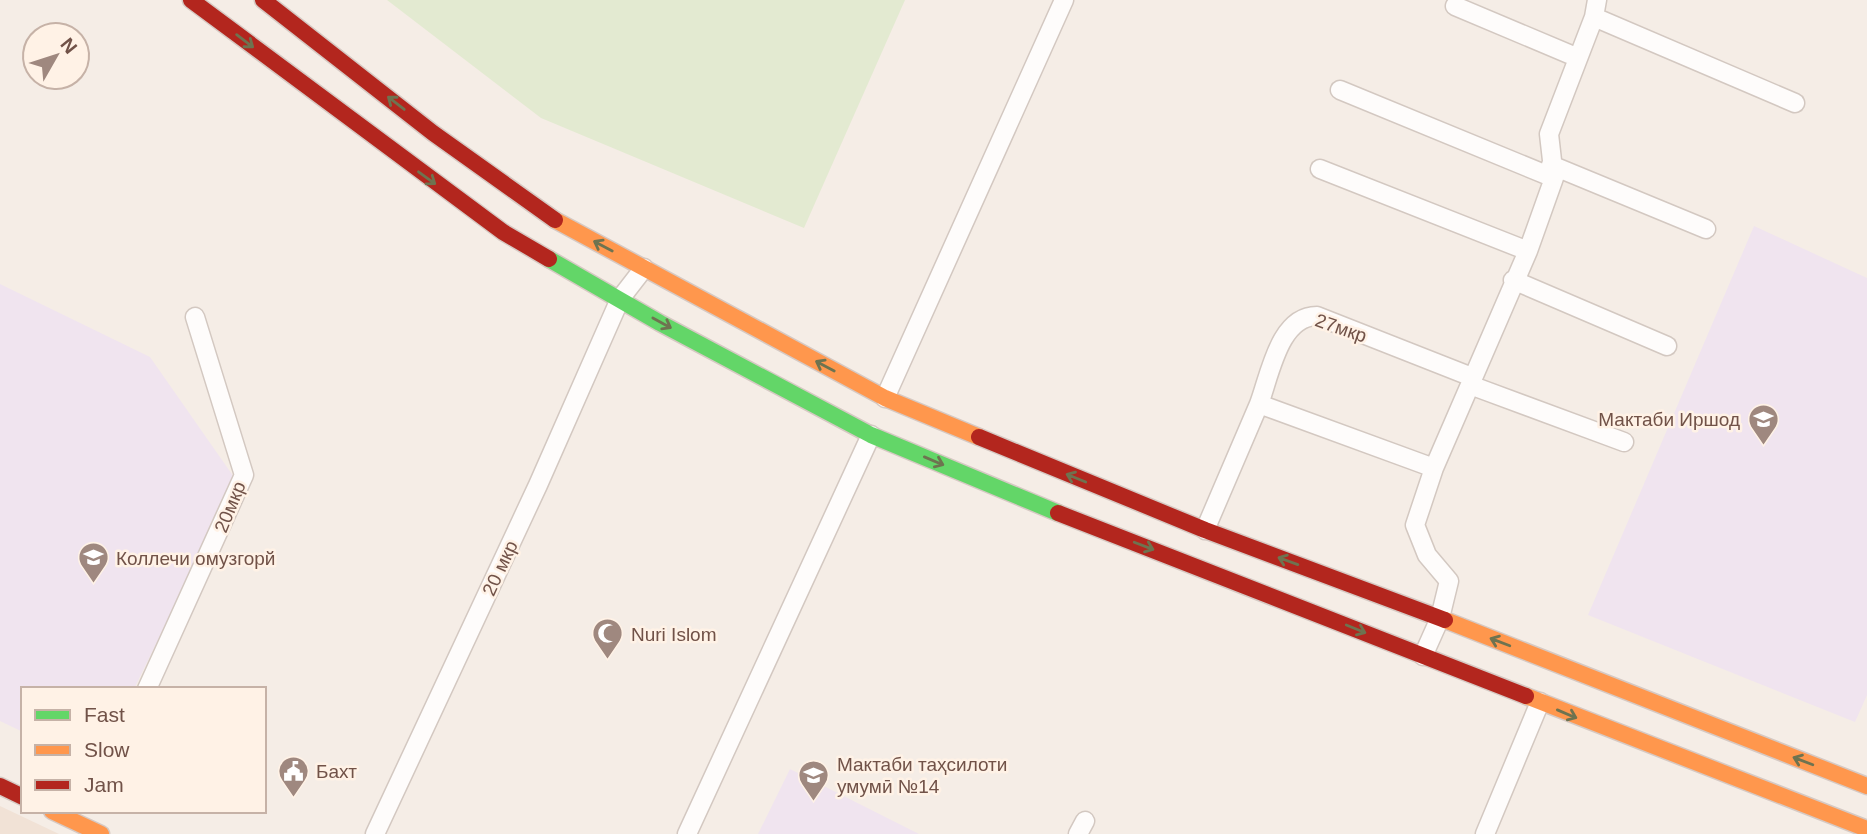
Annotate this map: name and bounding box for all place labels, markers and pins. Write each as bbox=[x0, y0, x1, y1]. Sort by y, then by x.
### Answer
school or university icon: Мактаби Иршод bbox=[1746, 402, 1780, 446]
place label: Мактаби Иршод bbox=[1598, 409, 1740, 430]
school or university icon: Коллечи омузгорй bbox=[76, 541, 110, 585]
place label: Коллечи омузгорй bbox=[116, 548, 275, 569]
mosque icon: Nuri Islom bbox=[591, 617, 625, 661]
place label: Nuri Islom bbox=[631, 624, 717, 645]
public building icon: Бахт bbox=[276, 754, 310, 798]
place label: Мактаби таҳсилоти умумӣ №14 bbox=[837, 754, 1007, 797]
school or university icon: Мактаби таҳсилоти умумӣ №14 bbox=[797, 758, 831, 802]
place label: Бахт bbox=[316, 761, 357, 782]

